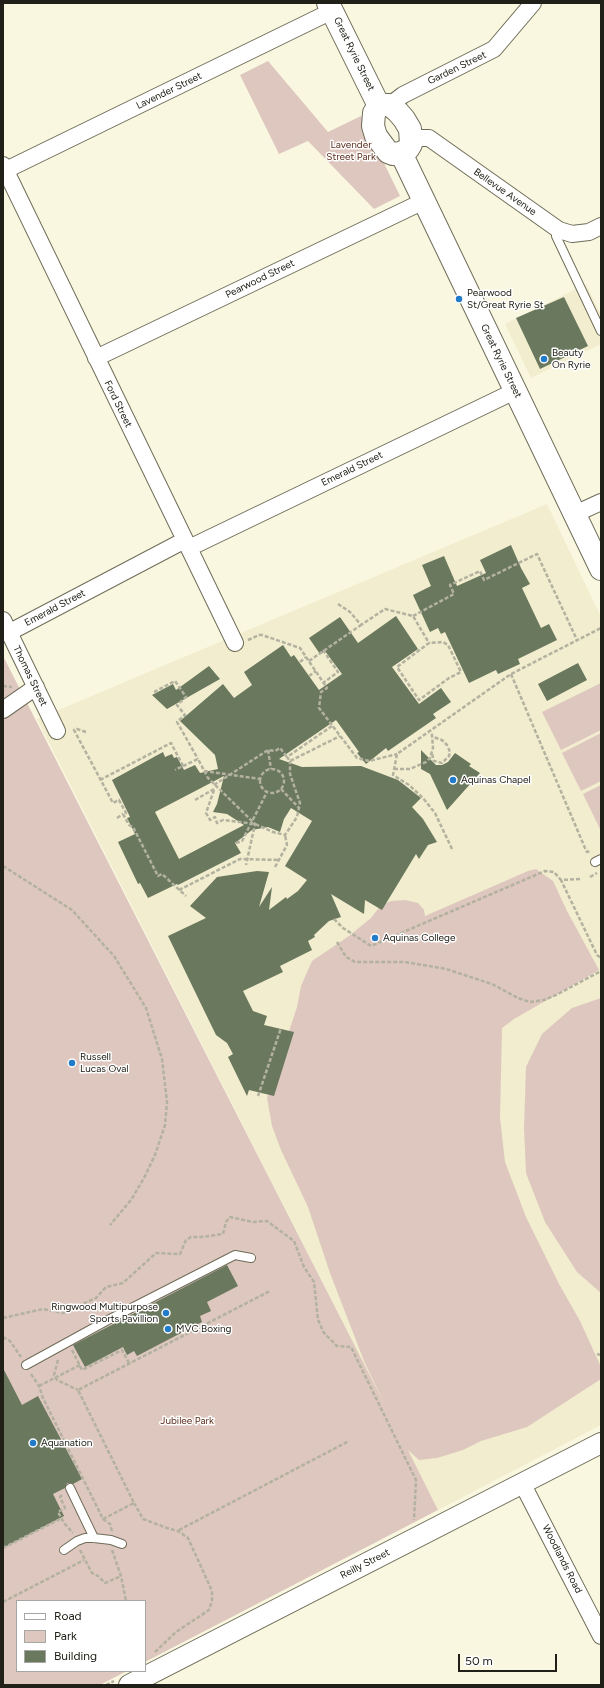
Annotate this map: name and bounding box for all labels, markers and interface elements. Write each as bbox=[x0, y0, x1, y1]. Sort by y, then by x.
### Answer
street label: Great Ryrie Street bbox=[331, 15, 377, 93]
street label: Garden Street bbox=[426, 49, 488, 87]
street label: Lavender Street bbox=[134, 70, 204, 112]
park label: Lavender Street Park bbox=[326, 139, 376, 162]
street label: Bellevue Avenue bbox=[471, 166, 539, 218]
street label: Pearwood Street bbox=[224, 257, 296, 301]
place label: Pearwood St/Great Ryrie St bbox=[467, 287, 544, 310]
marker: Pearwood St/Great Ryrie St bbox=[454, 294, 464, 304]
street label: Great Ryrie Street bbox=[478, 322, 524, 400]
place label: Beauty On Ryrie bbox=[552, 347, 590, 370]
marker: Beauty On Ryrie bbox=[539, 354, 549, 364]
street label: Ford Street bbox=[101, 379, 135, 429]
street label: Emerald Street bbox=[319, 449, 385, 489]
street label: Emerald Street bbox=[23, 587, 87, 629]
street label: Thomas Street bbox=[10, 644, 50, 708]
place label: Aquinas Chapel bbox=[461, 774, 531, 786]
marker: Aquinas Chapel bbox=[448, 775, 458, 785]
place label: Aquinas College bbox=[383, 932, 455, 944]
marker: Aquinas College bbox=[370, 933, 380, 943]
place label: Russell Lucas Oval bbox=[80, 1051, 129, 1074]
marker: Russell Lucas Oval bbox=[67, 1058, 77, 1068]
place label: Ringwood Multipurpose Sports Pavillion bbox=[51, 1301, 158, 1324]
marker: Ringwood Multipurpose Sports Pavillion bbox=[161, 1308, 171, 1318]
place label: MVC Boxing bbox=[176, 1323, 231, 1335]
marker: MVC Boxing bbox=[163, 1324, 173, 1334]
park label: Jubilee Park bbox=[160, 1415, 214, 1427]
place label: Aquanation bbox=[41, 1437, 92, 1449]
marker: Aquanation bbox=[28, 1438, 38, 1448]
street label: Woodlands Road bbox=[540, 1523, 584, 1595]
street label: Reilly Street bbox=[338, 1546, 392, 1582]
legend bbox=[16, 1600, 146, 1672]
text: Road bbox=[54, 1609, 82, 1623]
text: Park bbox=[54, 1629, 77, 1643]
scale bar bbox=[460, 1646, 559, 1672]
text: Building bbox=[54, 1649, 97, 1663]
text: 50 m bbox=[465, 1654, 493, 1668]

